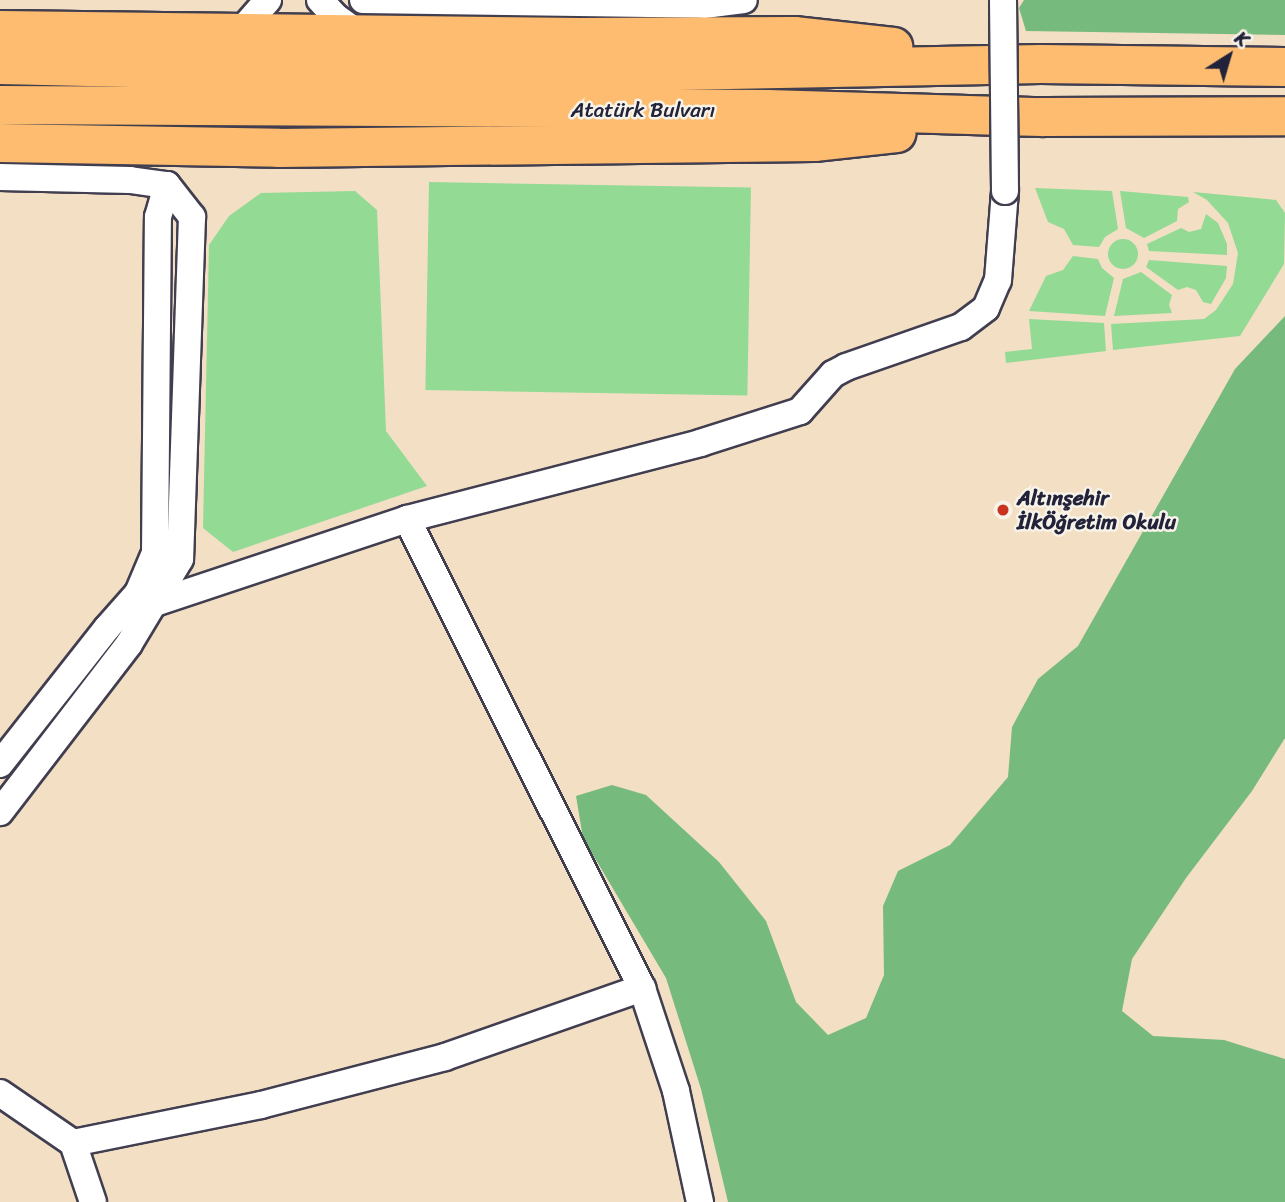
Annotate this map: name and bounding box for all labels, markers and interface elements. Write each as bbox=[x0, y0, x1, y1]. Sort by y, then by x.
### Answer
north arrow bbox=[1194, 21, 1264, 91]
text: K bbox=[1227, 22, 1256, 55]
street label: Atatürk Bulvarı bbox=[571, 97, 715, 123]
place label: Altınşehir İlkÖğretim Okulu bbox=[1017, 485, 1176, 535]
marker: Altınşehir İlkÖğretim Okulu bbox=[995, 502, 1011, 518]

